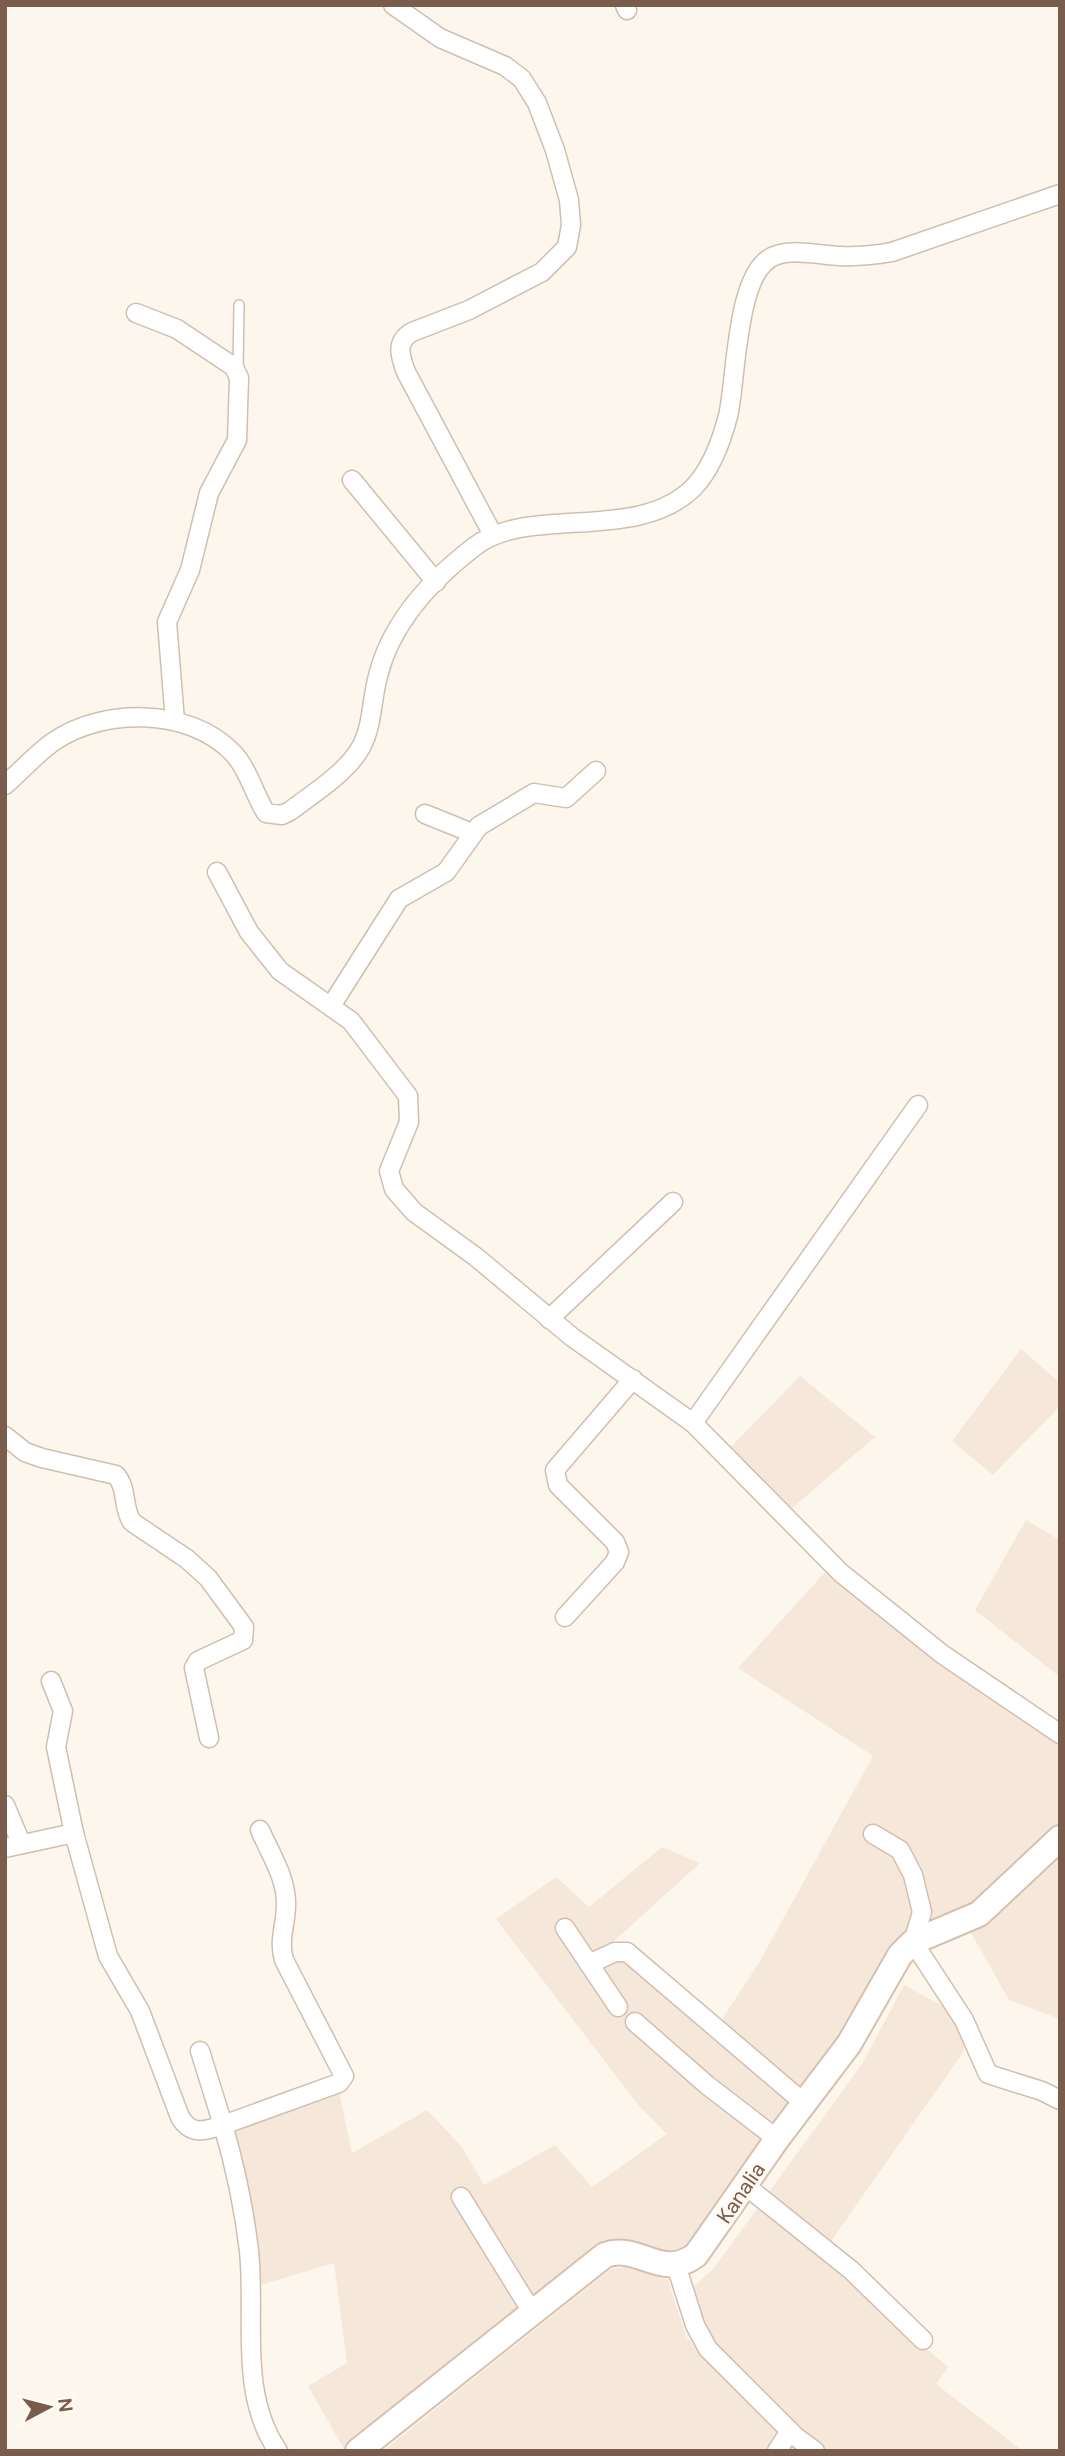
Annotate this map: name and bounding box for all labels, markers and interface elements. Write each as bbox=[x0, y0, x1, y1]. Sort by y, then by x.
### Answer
street label: Kanalia bbox=[710, 2157, 772, 2229]
north arrow bbox=[14, 2372, 84, 2442]
text: N bbox=[52, 2397, 79, 2413]

